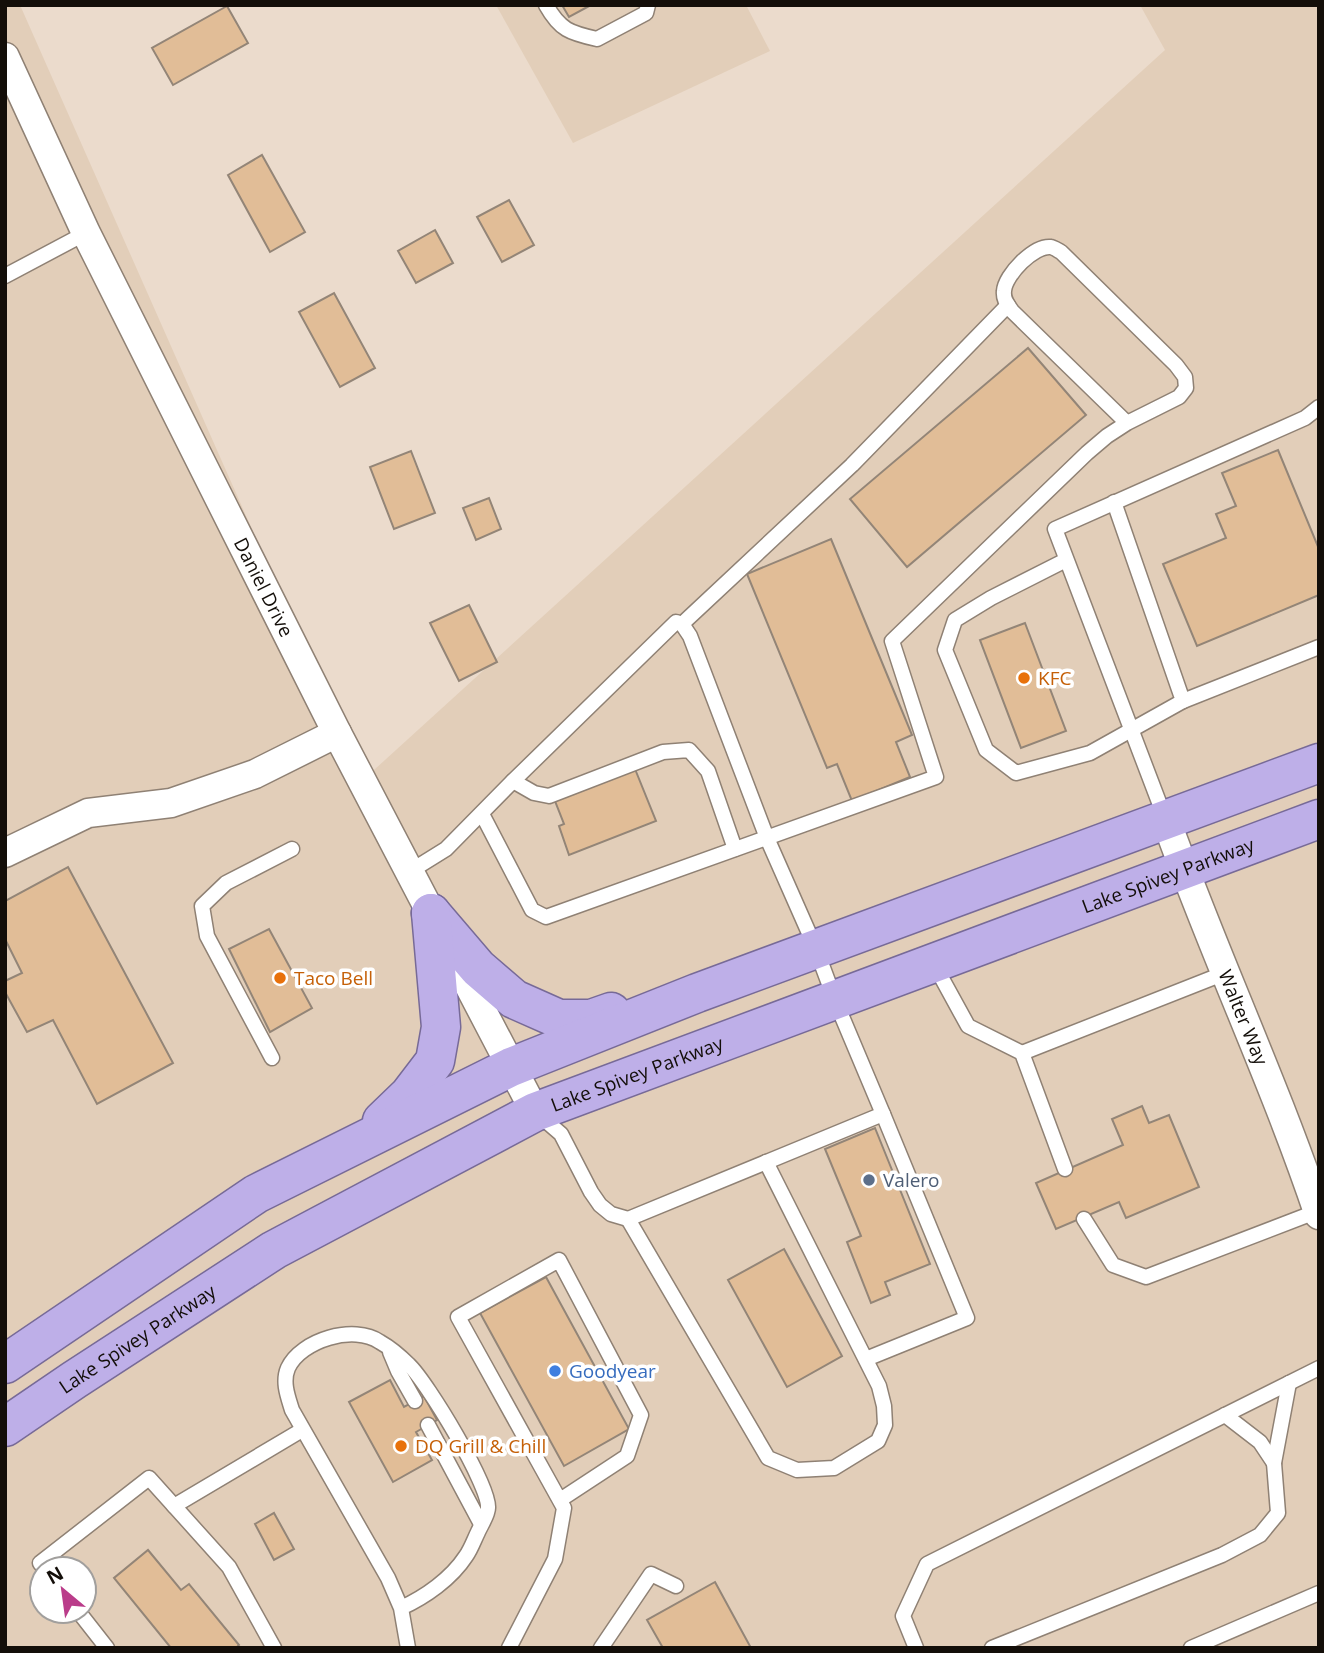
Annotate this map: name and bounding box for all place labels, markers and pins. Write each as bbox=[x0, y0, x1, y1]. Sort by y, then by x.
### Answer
place label: KFC bbox=[1038, 665, 1071, 691]
marker: KFC bbox=[1016, 670, 1032, 686]
place label: Taco Bell bbox=[294, 965, 373, 991]
marker: Taco Bell bbox=[272, 970, 288, 986]
place label: Valero bbox=[883, 1167, 940, 1193]
marker: Valero bbox=[861, 1172, 877, 1188]
place label: Goodyear bbox=[569, 1358, 656, 1384]
marker: Goodyear bbox=[547, 1363, 563, 1379]
place label: DQ Grill & Chill bbox=[415, 1433, 546, 1459]
marker: DQ Grill & Chill bbox=[393, 1438, 409, 1454]

